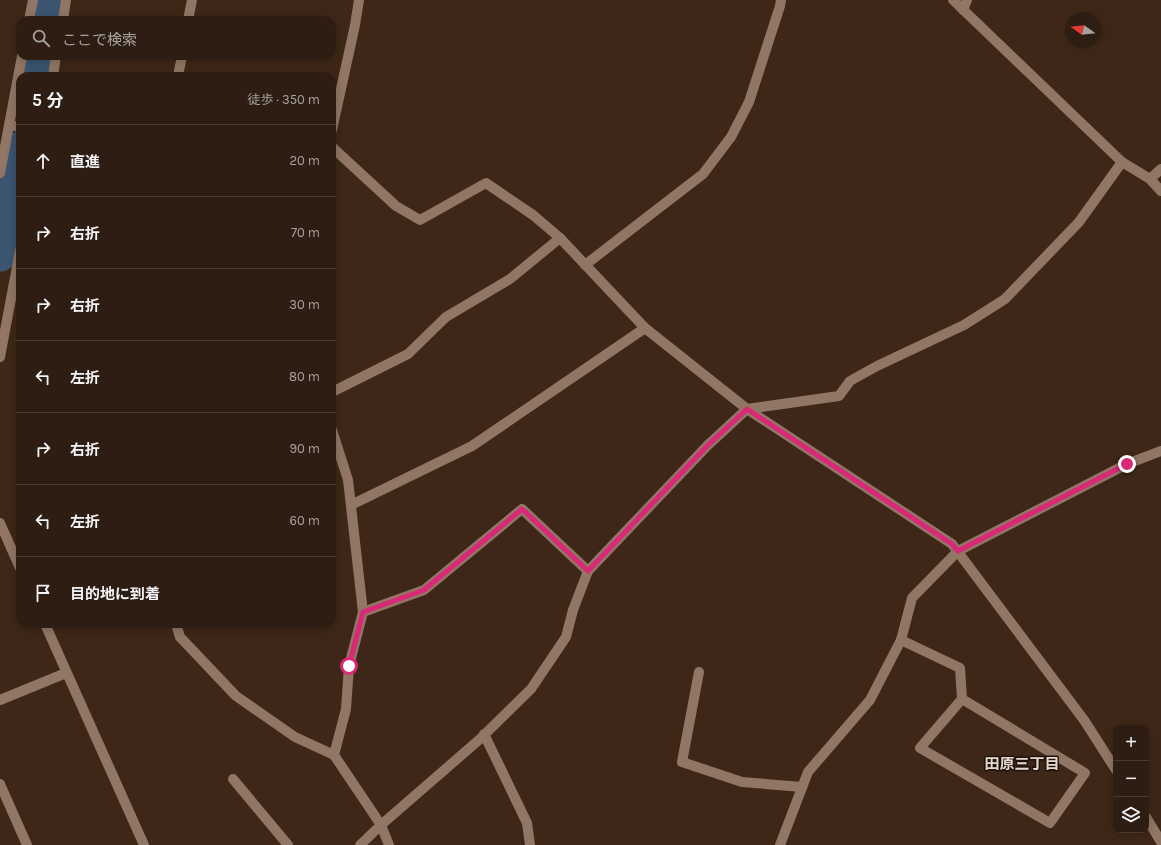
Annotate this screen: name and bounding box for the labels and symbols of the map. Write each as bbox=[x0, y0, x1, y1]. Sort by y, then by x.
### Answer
north arrow bbox=[1065, 12, 1101, 48]
route end bbox=[1118, 455, 1136, 473]
route start bbox=[340, 657, 358, 675]
district label: 田原三丁目 bbox=[984, 755, 1060, 773]

